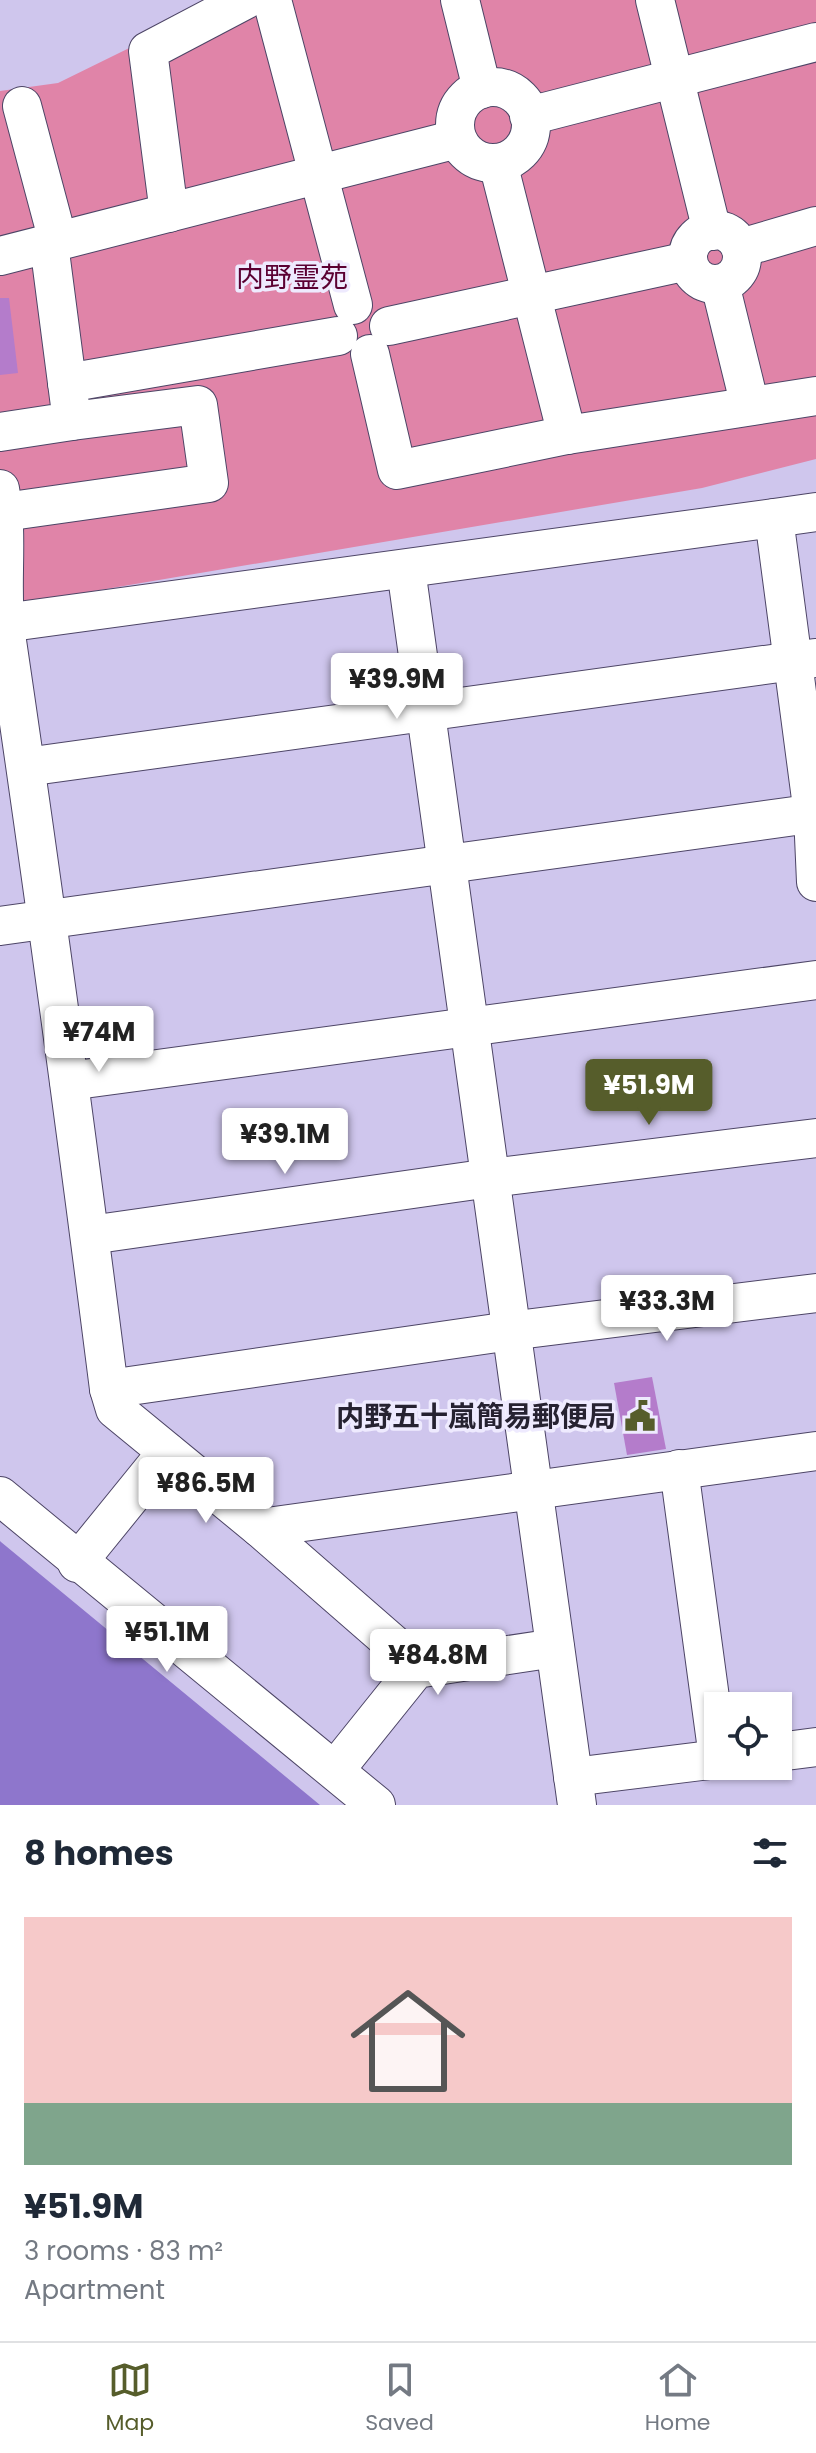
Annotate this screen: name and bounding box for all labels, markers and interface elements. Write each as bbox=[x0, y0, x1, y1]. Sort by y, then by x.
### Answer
park label: 内野霊苑 bbox=[236, 258, 348, 297]
pin: ¥39.9M bbox=[332, 653, 462, 721]
text: ¥39.9M bbox=[349, 661, 445, 697]
pin: ¥74M bbox=[52, 1006, 146, 1074]
text: ¥74M bbox=[63, 1014, 135, 1050]
pin: ¥51.9M bbox=[584, 1059, 714, 1127]
text: ¥51.9M bbox=[603, 1067, 695, 1103]
pin: ¥39.1M bbox=[220, 1108, 350, 1176]
text: ¥39.1M bbox=[240, 1116, 330, 1152]
pin: ¥33.3M bbox=[602, 1275, 732, 1343]
text: ¥33.3M bbox=[619, 1283, 715, 1319]
place label: 内野五十嵐簡易郵便局 bbox=[336, 1397, 616, 1436]
public building icon: 内野五十嵐簡易郵便局 bbox=[623, 1399, 657, 1433]
pin: ¥86.5M bbox=[141, 1457, 271, 1525]
text: ¥86.5M bbox=[157, 1465, 255, 1501]
pin: ¥51.1M bbox=[102, 1606, 232, 1674]
text: ¥51.1M bbox=[124, 1614, 210, 1650]
pin: ¥84.8M bbox=[373, 1629, 503, 1697]
text: ¥84.8M bbox=[388, 1637, 488, 1673]
map controls bbox=[704, 1692, 792, 1780]
button: locate bbox=[704, 1692, 792, 1780]
text: 8 homes bbox=[24, 1829, 174, 1877]
icon: filters bbox=[748, 1831, 792, 1875]
icon: home bbox=[336, 1969, 480, 2113]
text: ¥51.9M bbox=[24, 2182, 143, 2230]
text: 3 rooms · 83 m² bbox=[24, 2233, 223, 2269]
text: Apartment bbox=[24, 2272, 165, 2308]
tab: Map bbox=[106, 2358, 154, 2439]
tab: Saved bbox=[365, 2358, 434, 2439]
tab: Home bbox=[645, 2358, 710, 2439]

